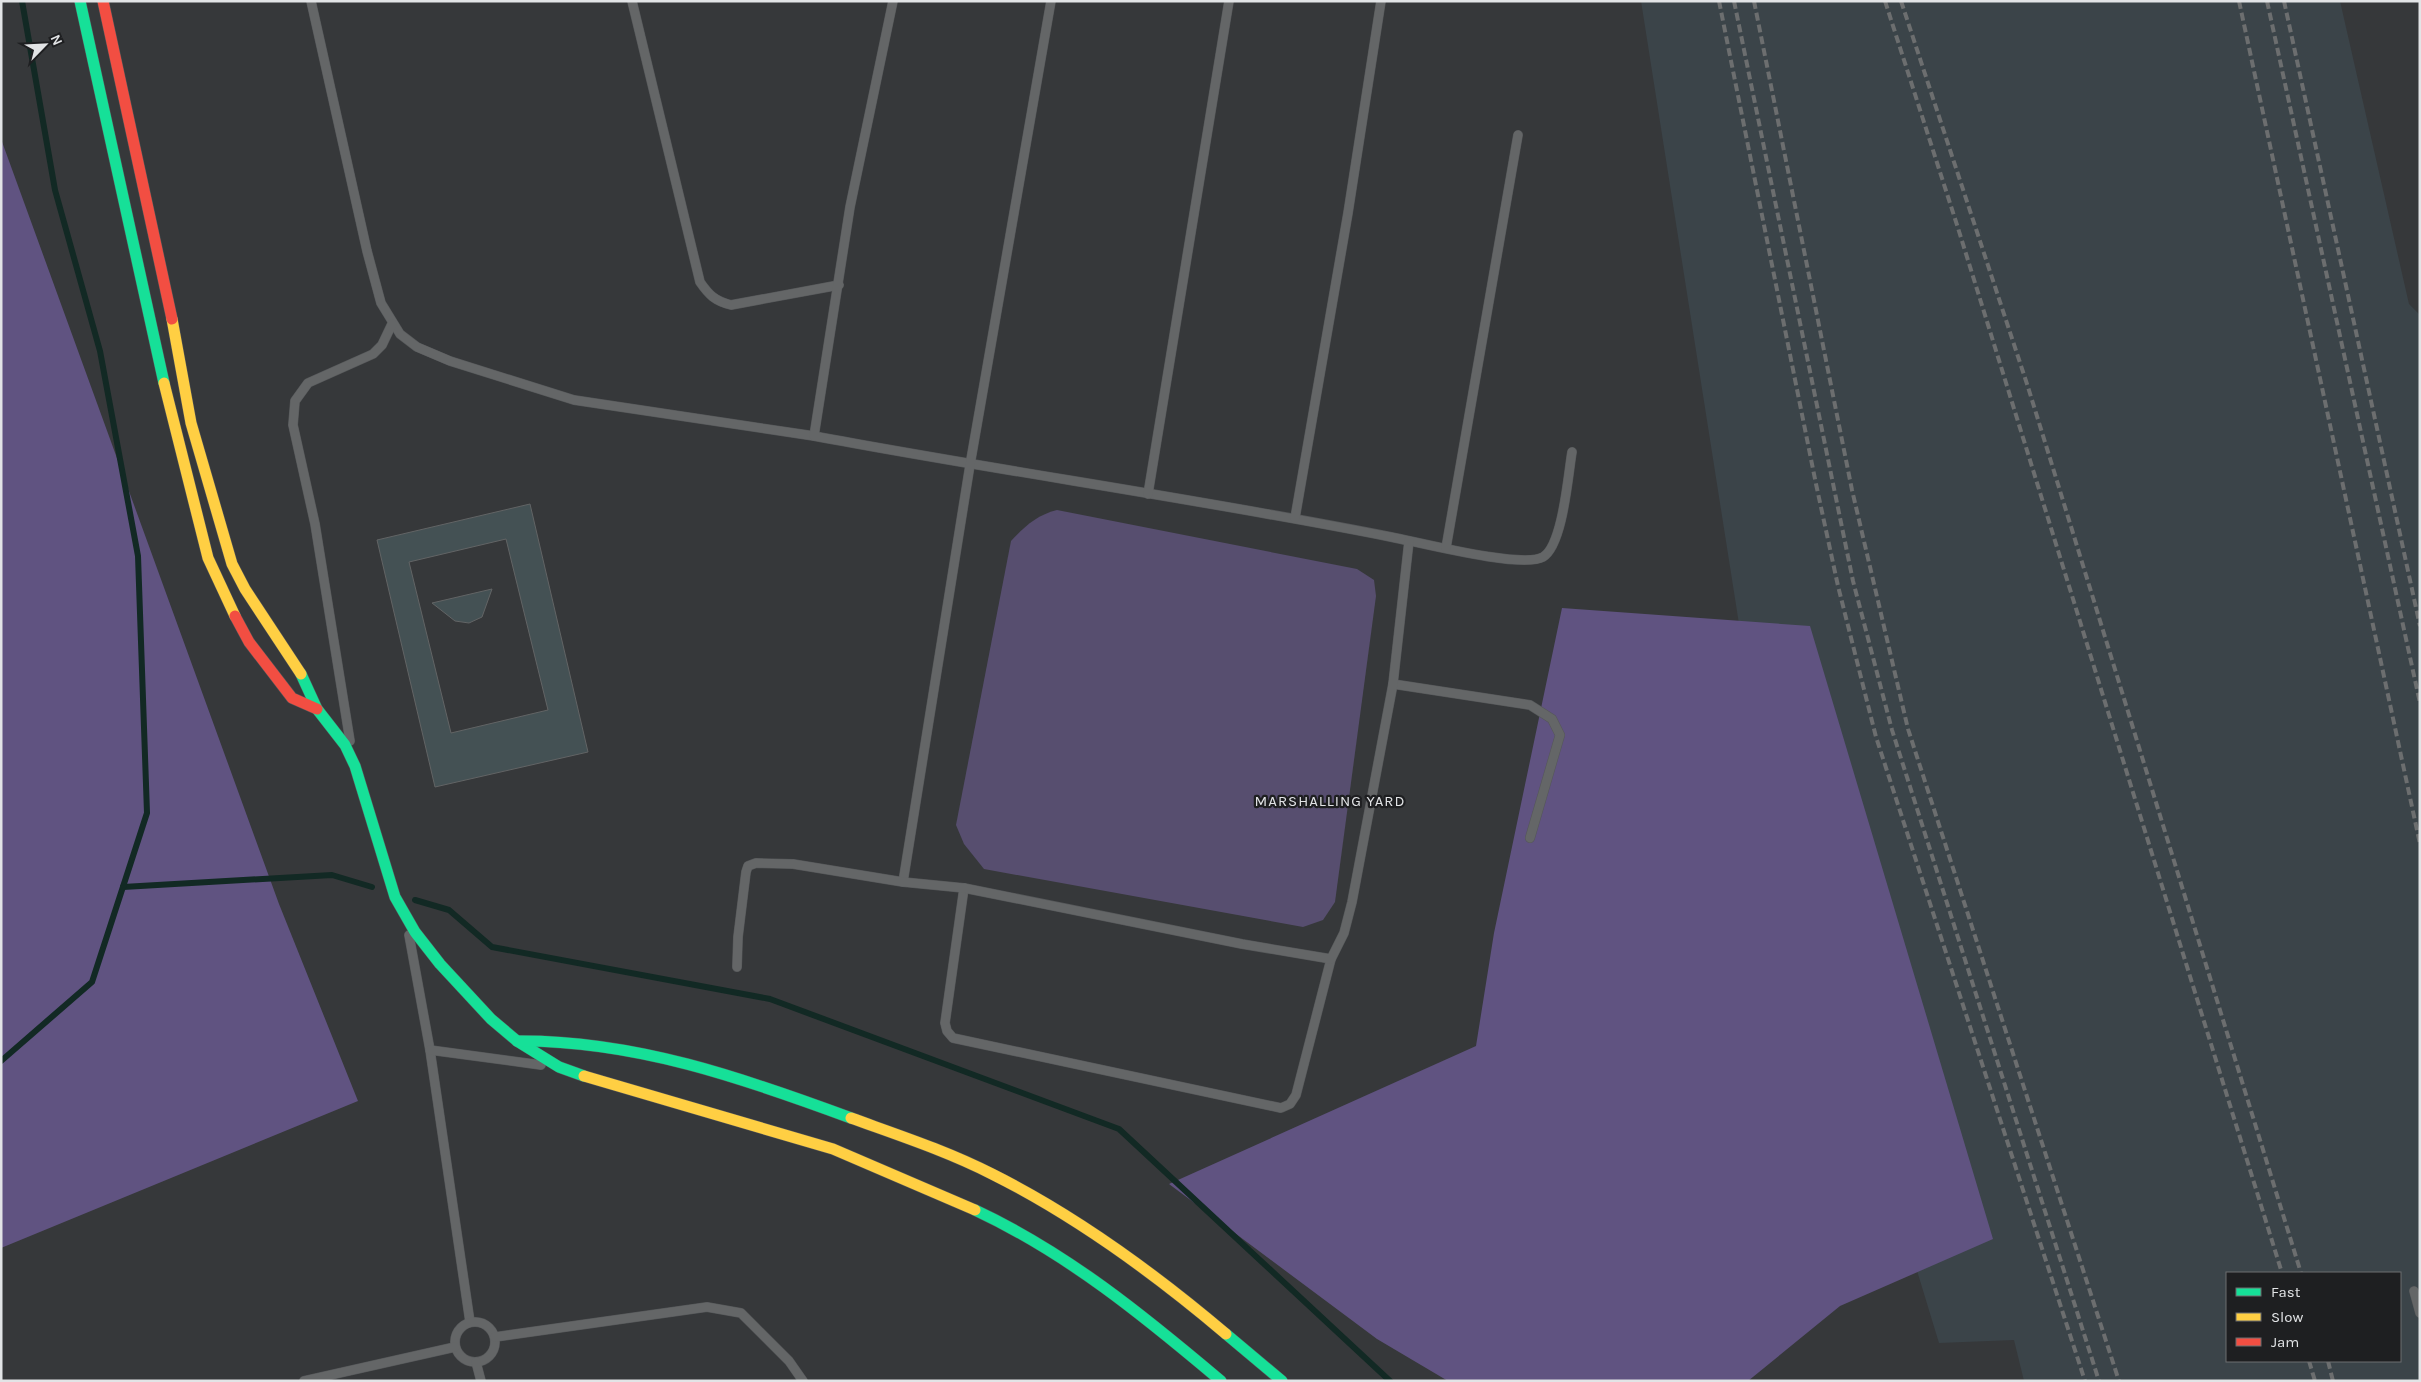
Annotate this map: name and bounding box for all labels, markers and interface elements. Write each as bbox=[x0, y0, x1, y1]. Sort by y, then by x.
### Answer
north arrow bbox=[20, 20, 70, 70]
text: N bbox=[47, 32, 66, 48]
district label: MARSHALLING YARD bbox=[1255, 792, 1405, 810]
legend bbox=[2226, 1272, 2401, 1362]
text: Fast bbox=[2271, 1283, 2301, 1301]
text: Slow bbox=[2271, 1308, 2303, 1326]
text: Jam bbox=[2271, 1333, 2299, 1351]

